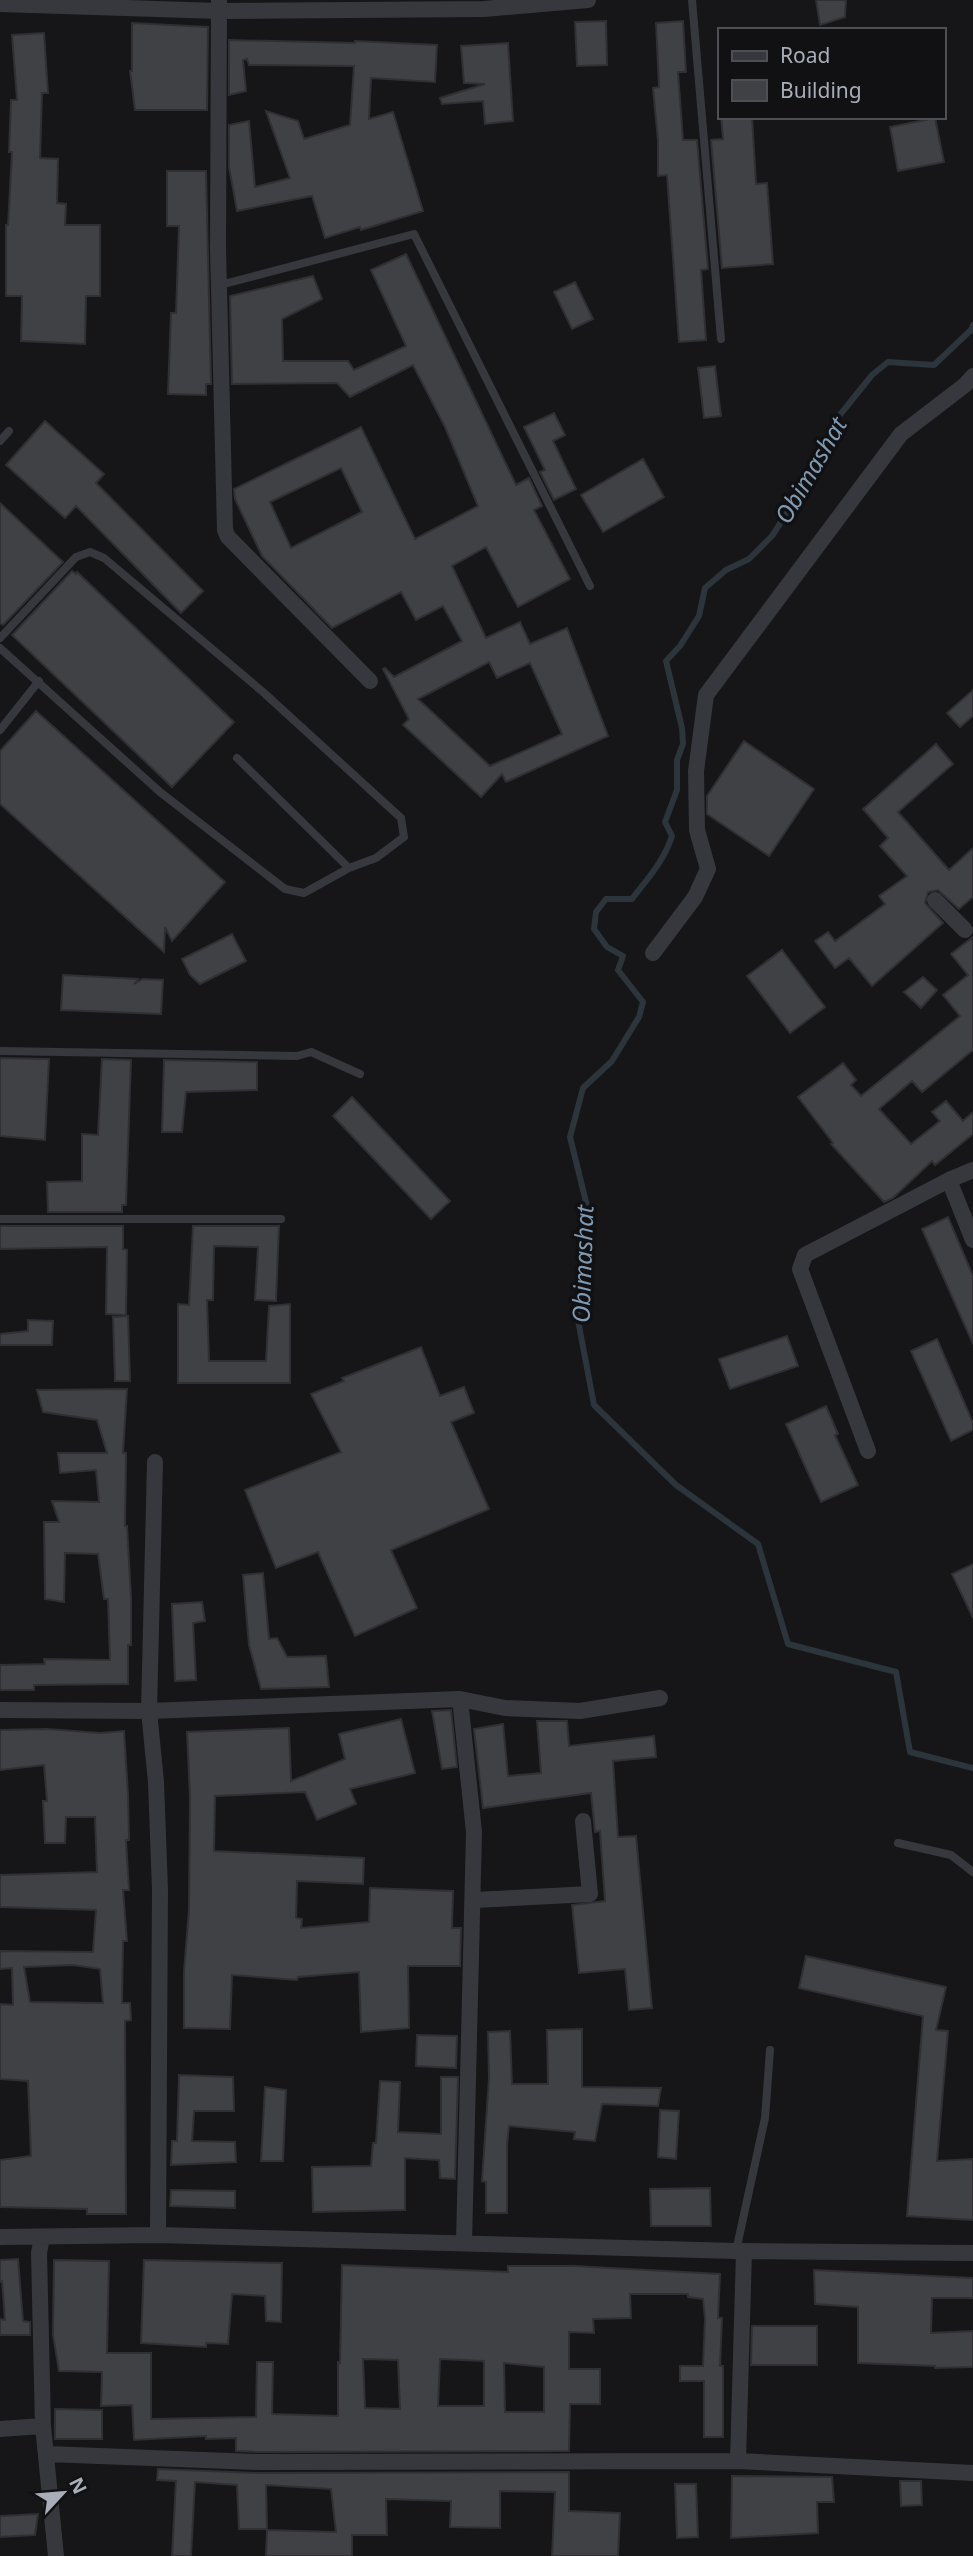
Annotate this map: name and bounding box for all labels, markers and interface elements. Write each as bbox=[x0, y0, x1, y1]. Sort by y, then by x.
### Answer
legend bbox=[718, 28, 945, 119]
text: Road bbox=[780, 41, 830, 69]
text: Building bbox=[780, 76, 862, 104]
water label: Obimashat bbox=[766, 410, 854, 529]
water label: Obimashat bbox=[563, 1203, 601, 1323]
north arrow bbox=[28, 2458, 98, 2528]
text: N bbox=[63, 2473, 93, 2498]

